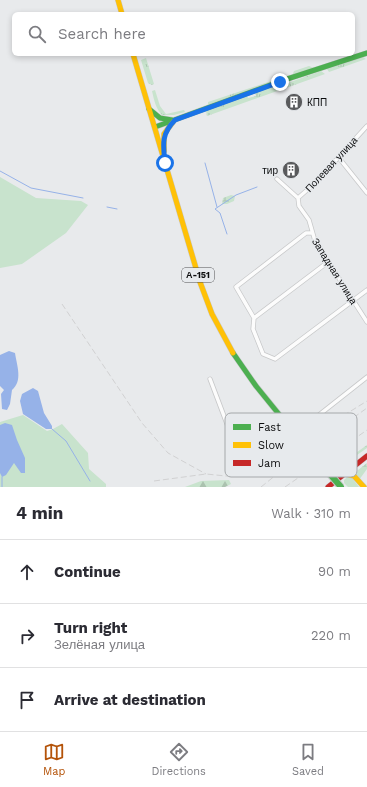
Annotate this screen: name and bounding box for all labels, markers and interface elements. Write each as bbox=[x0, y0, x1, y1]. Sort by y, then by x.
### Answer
search box bbox=[12, 12, 355, 56]
icon: search bbox=[26, 23, 48, 45]
text: Search here bbox=[58, 25, 146, 43]
route end bbox=[271, 73, 289, 91]
building icon: КПП bbox=[284, 92, 304, 112]
place label: КПП bbox=[307, 97, 327, 108]
street label: Полевая улица bbox=[303, 134, 360, 194]
route start bbox=[156, 154, 174, 172]
building icon: тир bbox=[281, 160, 301, 180]
place label: тир bbox=[262, 165, 278, 176]
street label: Западная улица bbox=[310, 236, 360, 307]
road number: А-151 bbox=[182, 268, 214, 282]
legend bbox=[225, 413, 357, 477]
text: Fast bbox=[258, 421, 281, 434]
text: Slow bbox=[258, 439, 284, 452]
text: Jam bbox=[258, 457, 281, 470]
text: 4 min bbox=[16, 503, 63, 523]
text: Walk · 310 m bbox=[271, 506, 351, 521]
icon: ahead bbox=[16, 561, 38, 583]
text: Continue bbox=[54, 563, 121, 581]
text: 90 m bbox=[318, 564, 351, 579]
text: Turn right bbox=[54, 619, 127, 637]
icon: right bbox=[16, 625, 38, 647]
text: 220 m bbox=[311, 628, 351, 643]
text: Зелёная улица bbox=[54, 637, 145, 652]
icon: arrive bbox=[16, 689, 38, 711]
text: Arrive at destination bbox=[54, 691, 206, 709]
tab: Map bbox=[43, 741, 65, 778]
tab: Directions bbox=[152, 741, 206, 778]
tab: Saved bbox=[292, 741, 324, 778]

